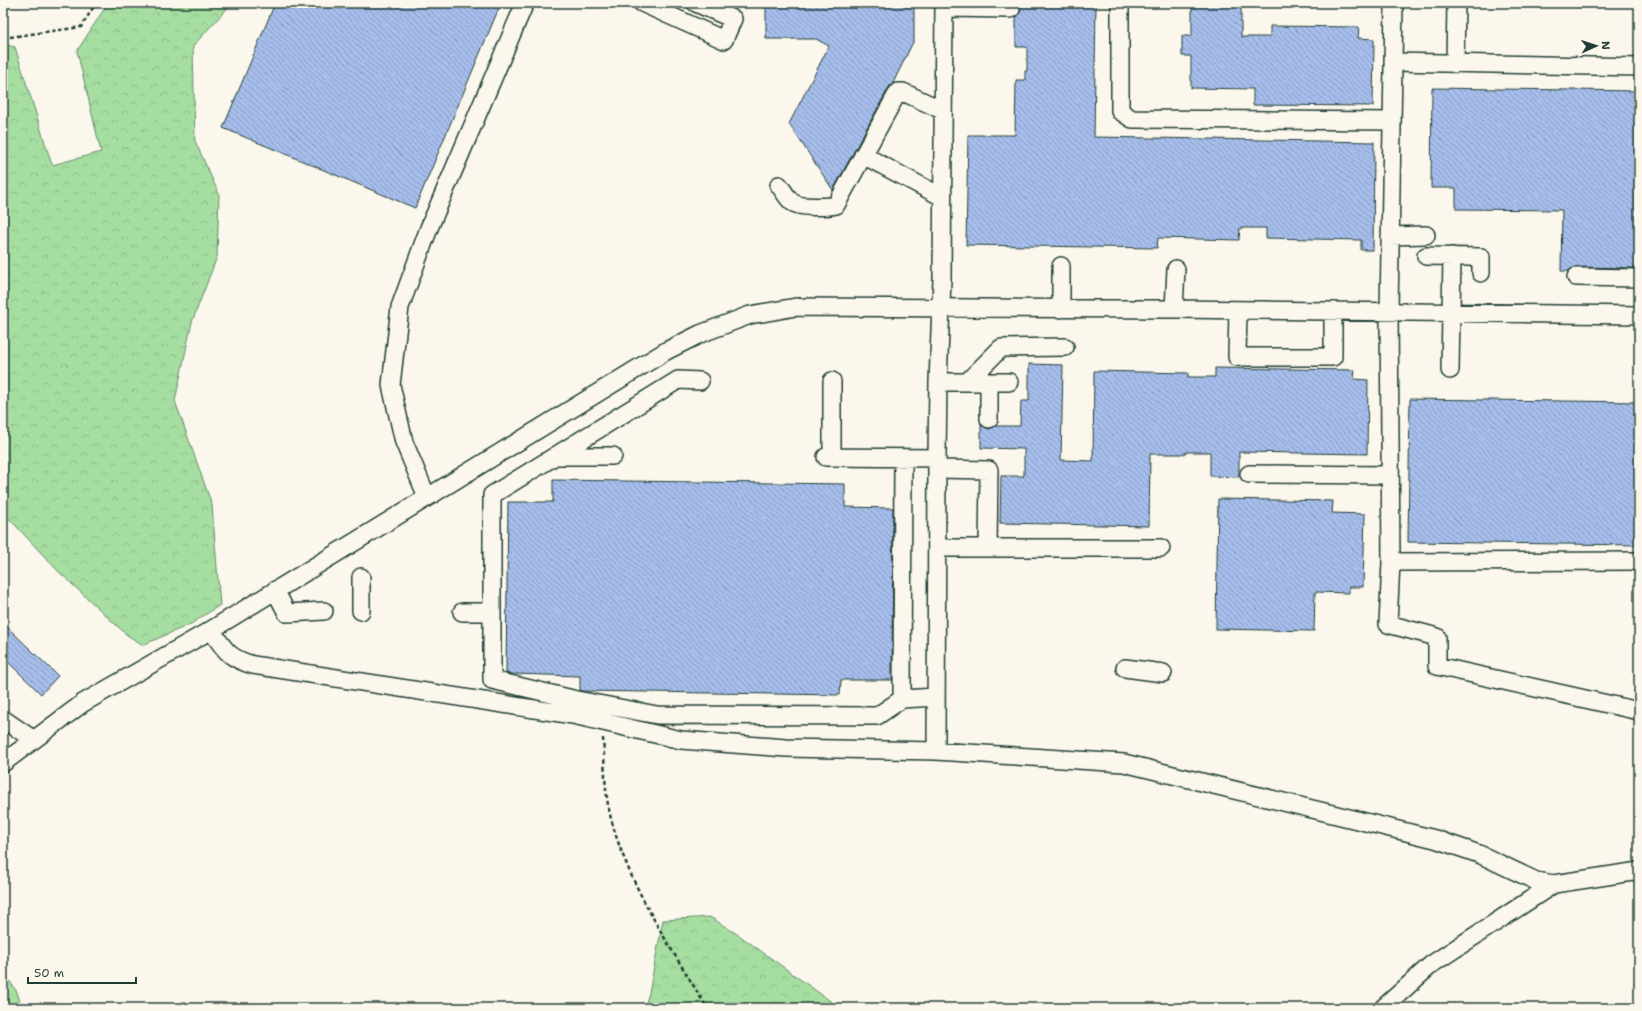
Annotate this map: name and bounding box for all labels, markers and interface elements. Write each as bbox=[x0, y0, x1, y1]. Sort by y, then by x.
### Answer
north arrow bbox=[1576, 26, 1616, 66]
text: N bbox=[1598, 41, 1613, 51]
scale bar bbox=[28, 959, 136, 985]
text: 50 m bbox=[34, 965, 64, 981]

